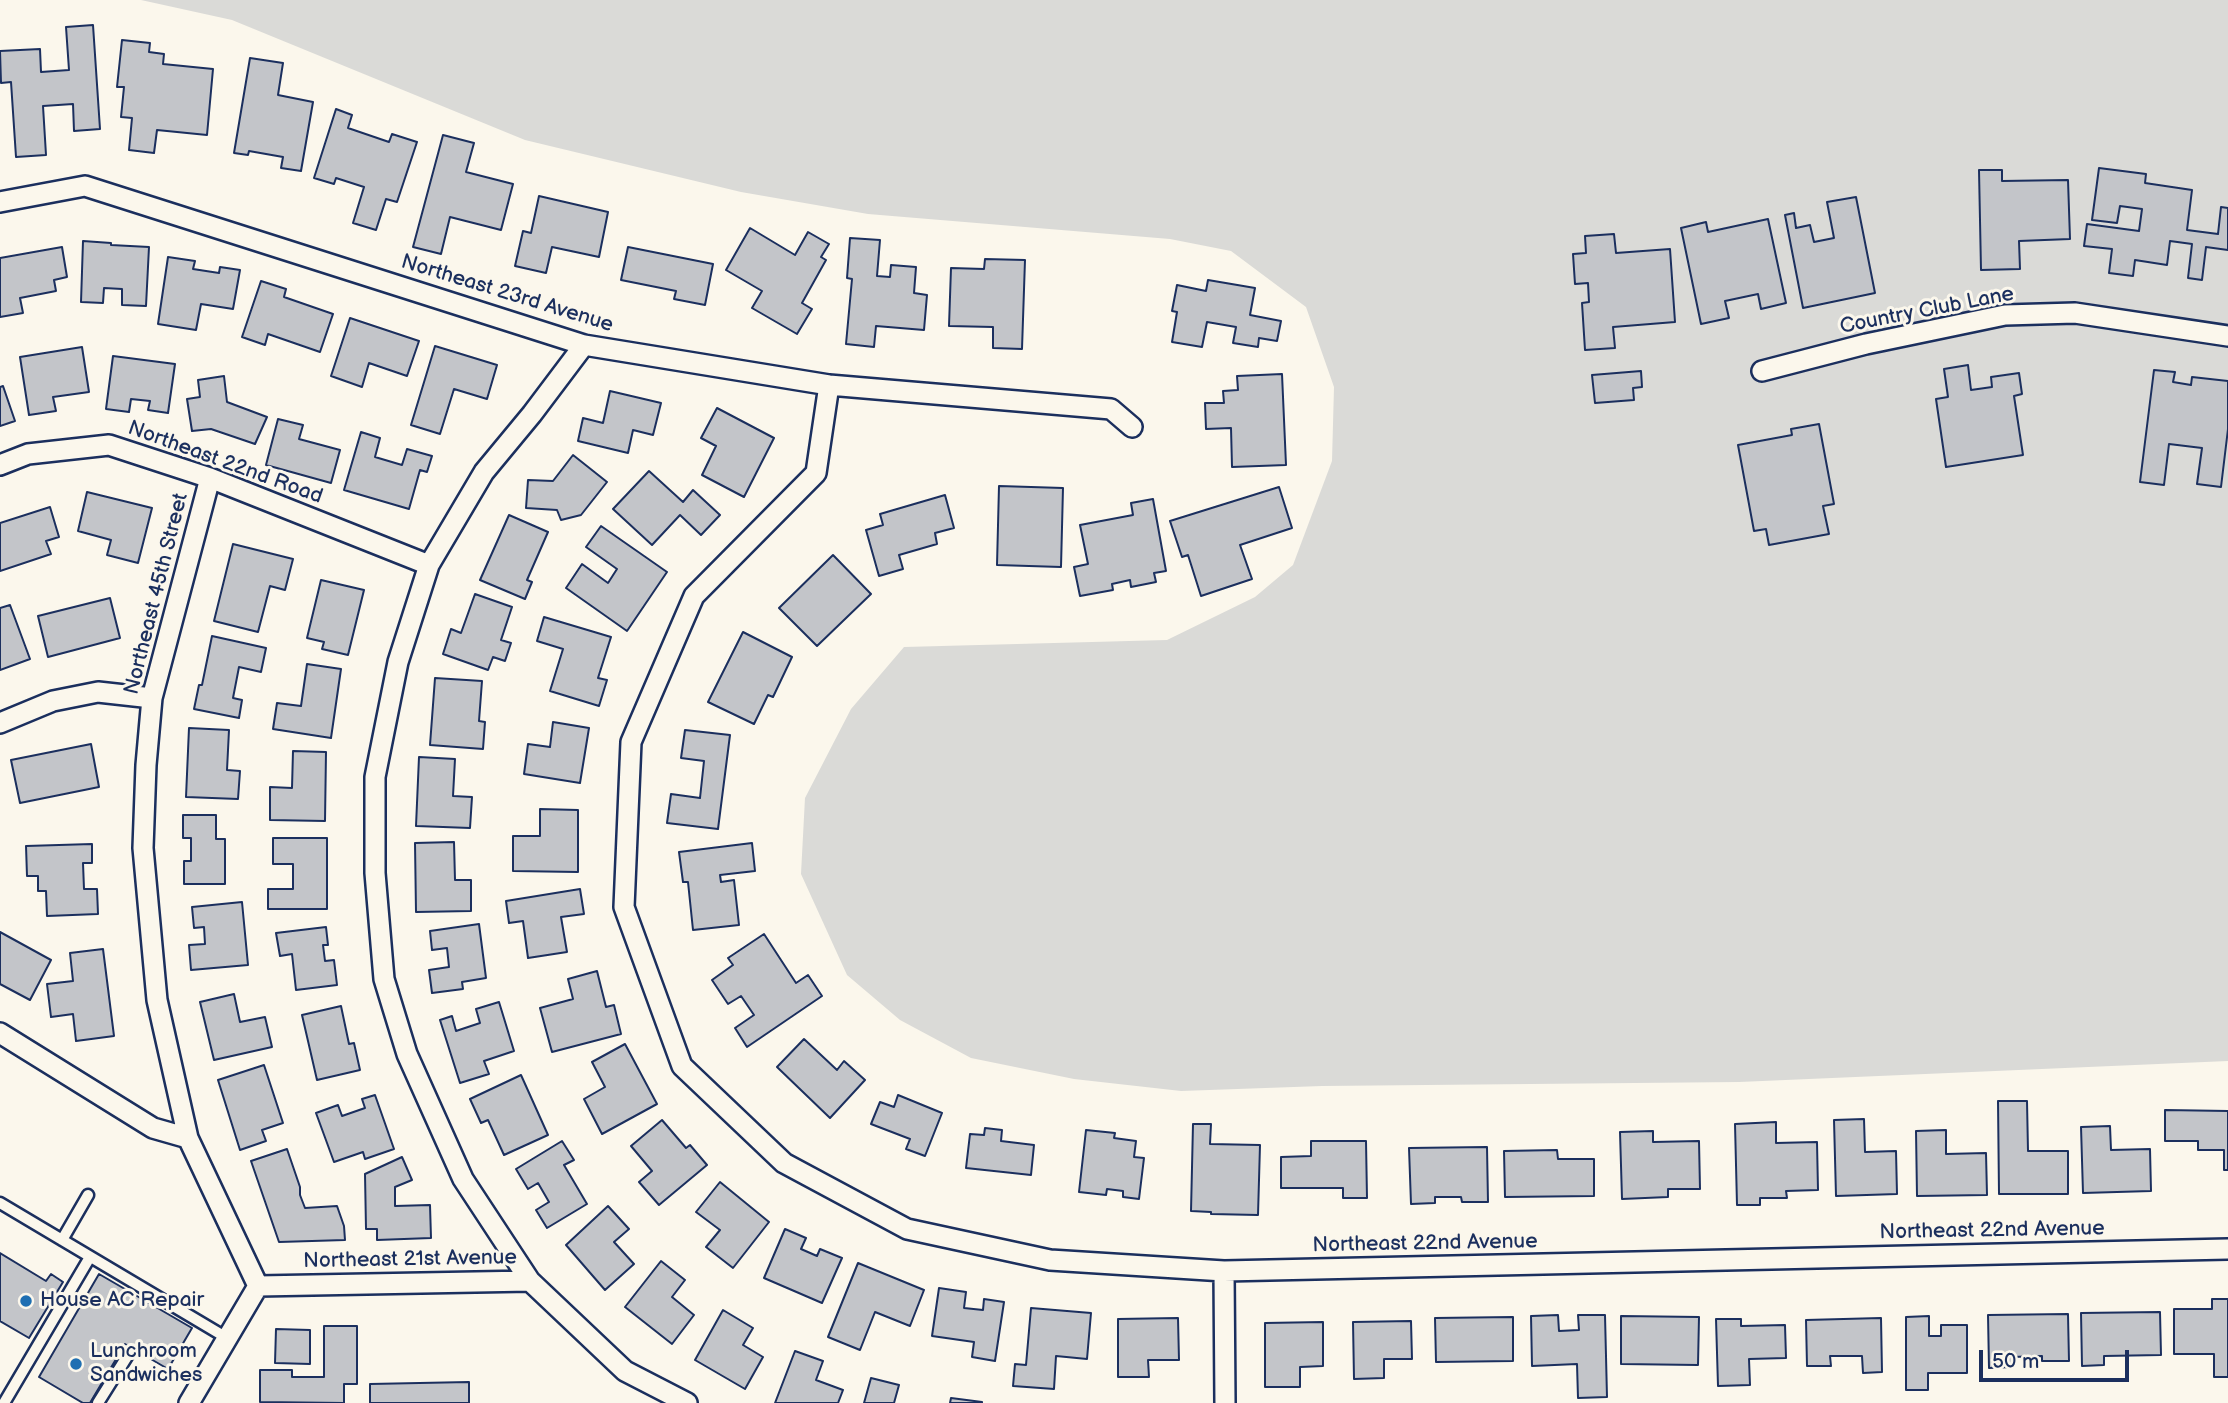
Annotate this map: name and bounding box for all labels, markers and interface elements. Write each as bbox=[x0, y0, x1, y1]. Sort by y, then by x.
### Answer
street label: Northeast 23rd Avenue bbox=[398, 250, 616, 338]
street label: Country Club Lane bbox=[1838, 282, 2016, 340]
street label: Northeast 22nd Road bbox=[124, 416, 326, 510]
street label: Northeast 45th Street bbox=[120, 491, 194, 697]
street label: Northeast 22nd Avenue bbox=[1879, 1216, 2105, 1246]
street label: Northeast 22nd Avenue bbox=[1312, 1229, 1538, 1259]
street label: Northeast 21st Avenue bbox=[303, 1246, 517, 1274]
place label: House AC Repair bbox=[40, 1288, 204, 1314]
marker: House AC Repair bbox=[18, 1293, 34, 1309]
scale bar bbox=[1983, 1336, 2134, 1380]
place label: Lunchroom Sandwiches bbox=[90, 1339, 202, 1389]
text: 50 m bbox=[1992, 1349, 2039, 1374]
marker: Lunchroom Sandwiches bbox=[68, 1356, 84, 1372]

